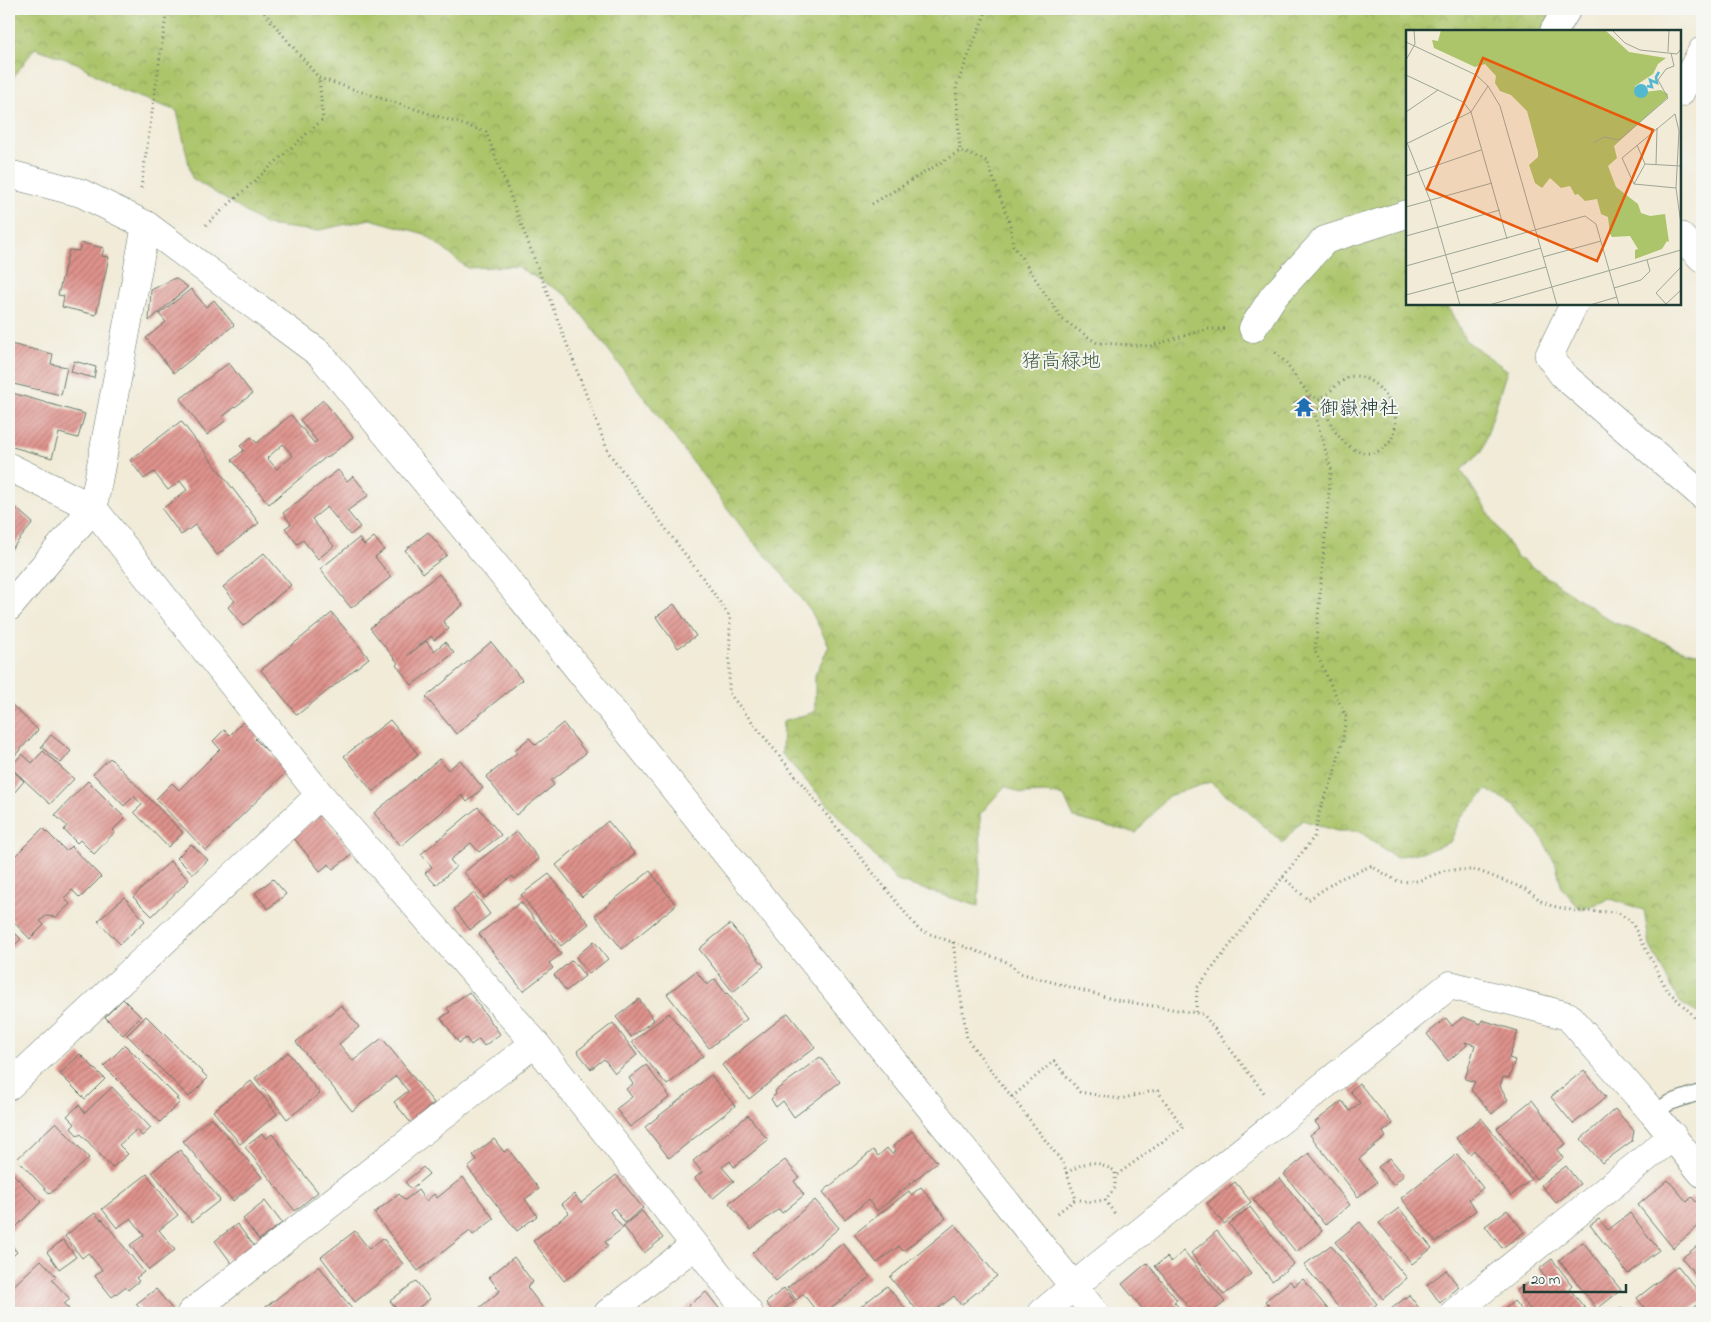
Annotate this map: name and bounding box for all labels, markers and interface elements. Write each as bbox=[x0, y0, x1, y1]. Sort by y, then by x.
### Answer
inset map bbox=[1406, 30, 1681, 305]
park label: 猪高緑地 bbox=[1021, 348, 1101, 377]
place label: 御嶽神社 bbox=[1319, 395, 1399, 424]
temple icon: 御嶽神社 bbox=[1293, 396, 1315, 418]
scale bar bbox=[1524, 1262, 1626, 1294]
text: 20 m bbox=[1531, 1269, 1561, 1291]

